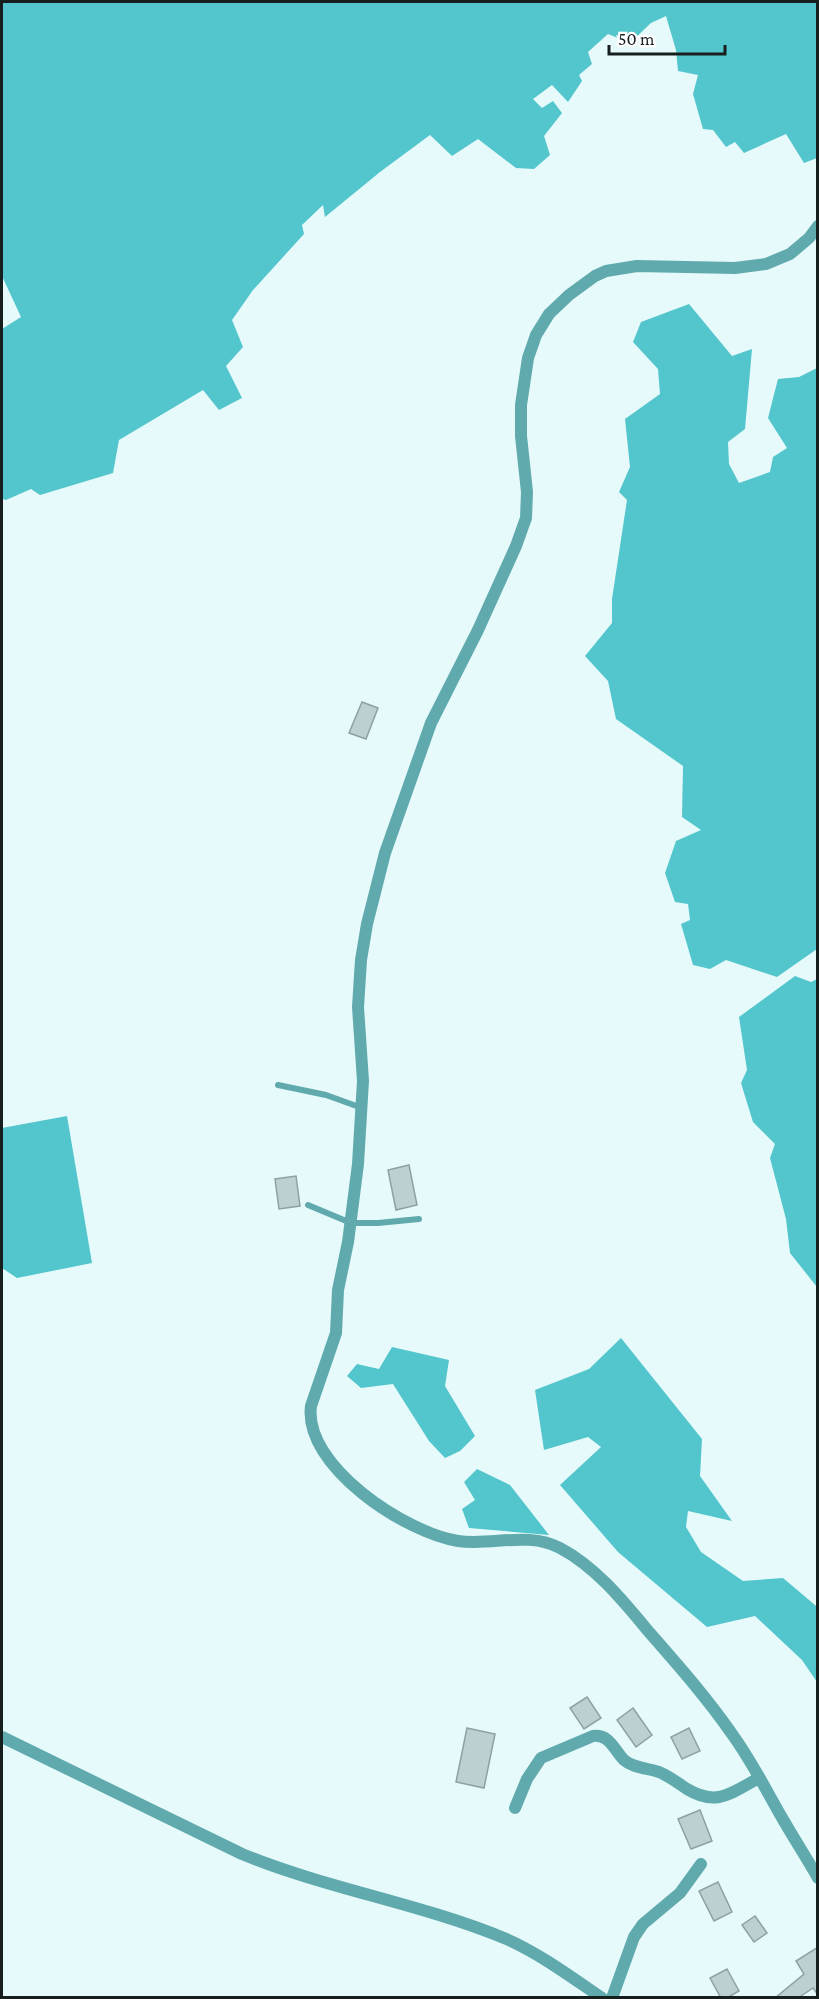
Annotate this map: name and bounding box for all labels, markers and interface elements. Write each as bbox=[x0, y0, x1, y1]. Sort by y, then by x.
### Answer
scale bar bbox=[609, 18, 724, 56]
text: 50 m bbox=[618, 29, 655, 49]

